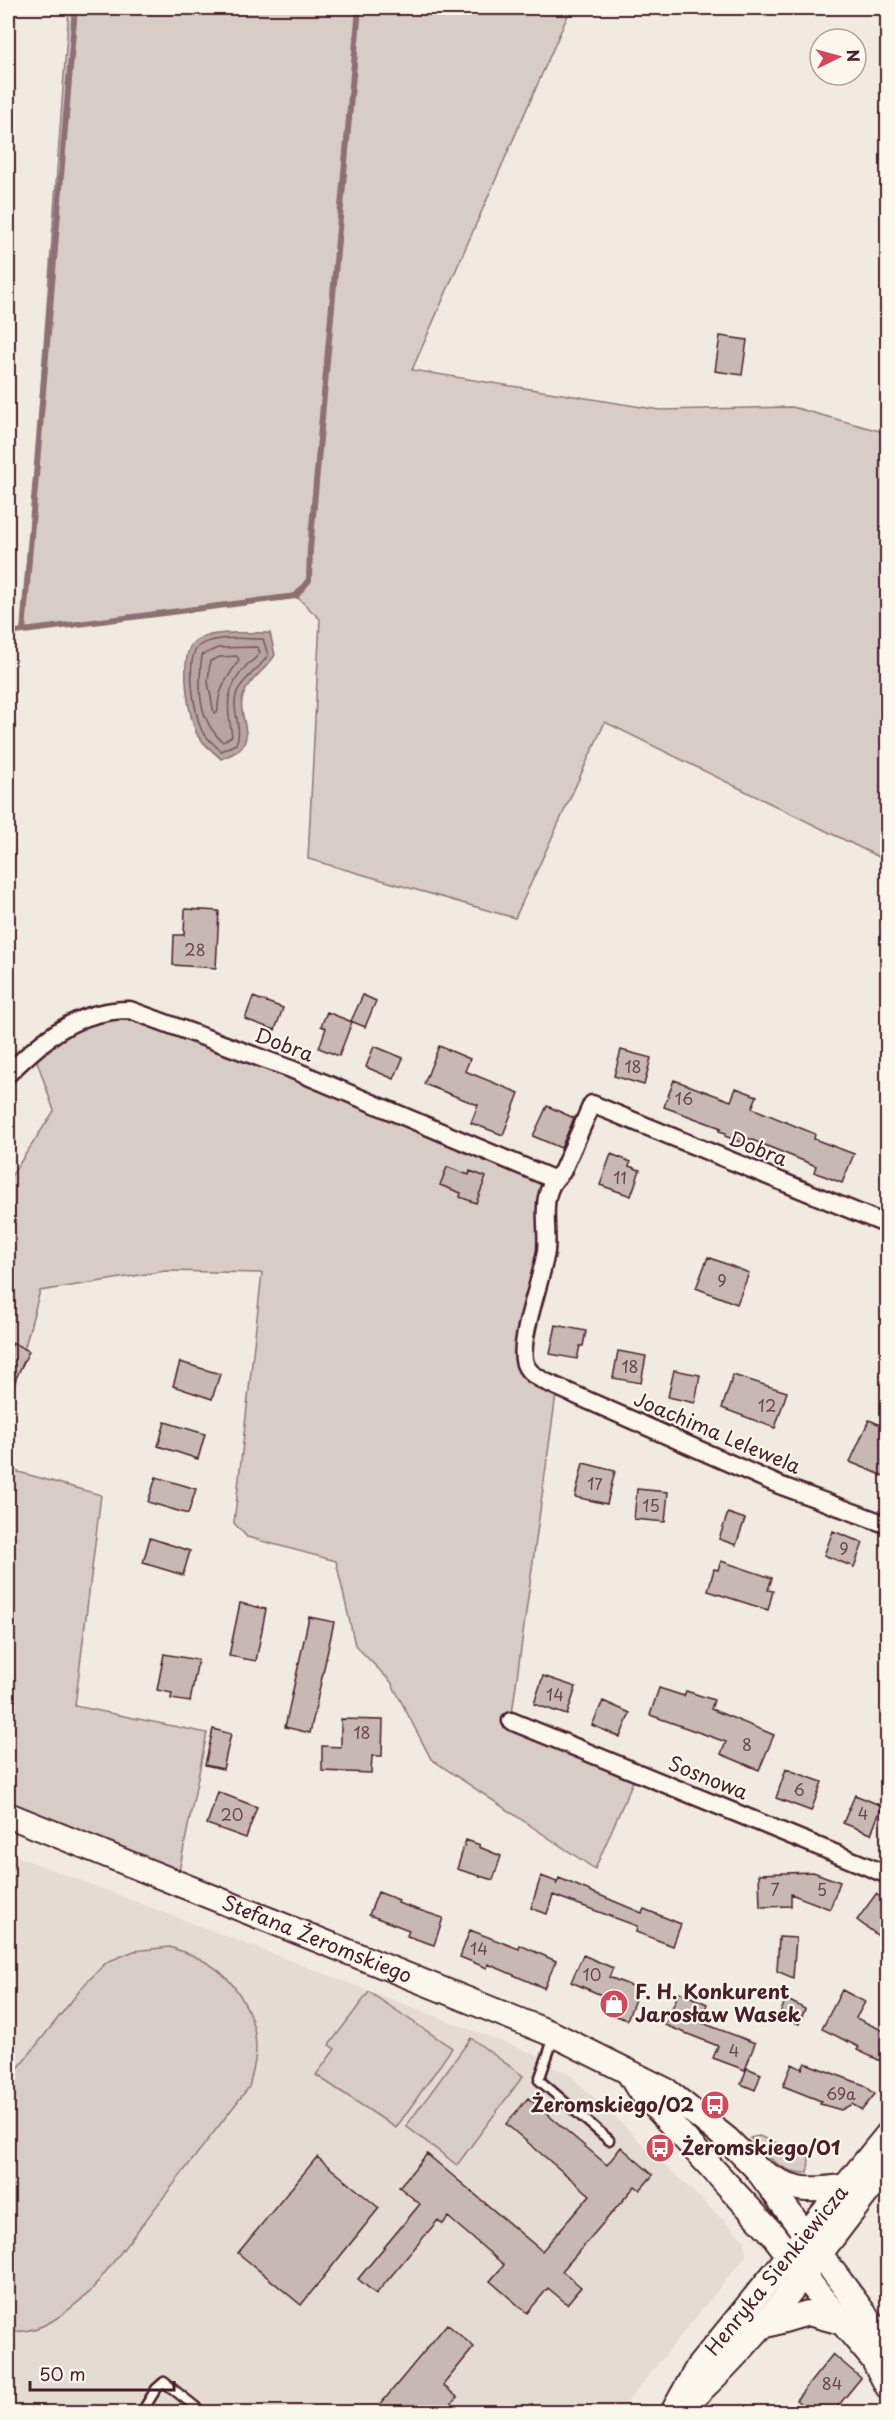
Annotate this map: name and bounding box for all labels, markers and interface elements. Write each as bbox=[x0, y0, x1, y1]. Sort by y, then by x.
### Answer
north arrow bbox=[808, 27, 868, 87]
text: N bbox=[841, 48, 866, 63]
house number: 28 bbox=[184, 937, 206, 961]
street label: Dobra bbox=[251, 1019, 319, 1069]
house number: 18 bbox=[624, 1054, 642, 1078]
house number: 16 bbox=[675, 1086, 693, 1110]
street label: Dobra bbox=[725, 1123, 793, 1174]
house number: 11 bbox=[613, 1165, 627, 1189]
house number: 9 bbox=[717, 1268, 727, 1292]
house number: 18 bbox=[621, 1354, 639, 1378]
street label: Joachima Lelewela bbox=[629, 1383, 806, 1481]
house number: 12 bbox=[758, 1393, 776, 1417]
house number: 17 bbox=[587, 1471, 603, 1495]
house number: 15 bbox=[642, 1493, 660, 1517]
house number: 9 bbox=[839, 1536, 849, 1560]
house number: 14 bbox=[546, 1682, 564, 1706]
house number: 18 bbox=[353, 1720, 371, 1744]
house number: 8 bbox=[742, 1732, 752, 1756]
street label: Sosnowa bbox=[664, 1748, 753, 1807]
house number: 6 bbox=[793, 1777, 805, 1801]
house number: 4 bbox=[858, 1801, 868, 1825]
house number: 20 bbox=[221, 1802, 243, 1826]
house number: 7 bbox=[770, 1877, 780, 1901]
house number: 5 bbox=[817, 1877, 827, 1901]
street label: Stefana Żeromskiego bbox=[218, 1887, 417, 1990]
house number: 14 bbox=[470, 1936, 488, 1960]
house number: 10 bbox=[583, 1962, 601, 1986]
place label: F. H. Konkurent Jarosław Wasek bbox=[635, 1976, 802, 2029]
shop icon: F. H. Konkurent Jarosław Wasek bbox=[598, 1988, 630, 2020]
house number: 4 bbox=[729, 2038, 739, 2062]
house number: 69a bbox=[826, 2081, 856, 2105]
place label: Żeromskiego/02 bbox=[531, 2089, 694, 2119]
bus stop icon: Żeromskiego/02 bbox=[699, 2089, 731, 2121]
bus stop icon: Żeromskiego/01 bbox=[644, 2132, 676, 2164]
place label: Żeromskiego/01 bbox=[681, 2132, 841, 2162]
street label: Henryka Sienkiewicza bbox=[697, 2178, 855, 2362]
scale bar bbox=[30, 2354, 174, 2392]
text: 50 m bbox=[39, 2360, 86, 2387]
house number: 84 bbox=[822, 2371, 842, 2395]

